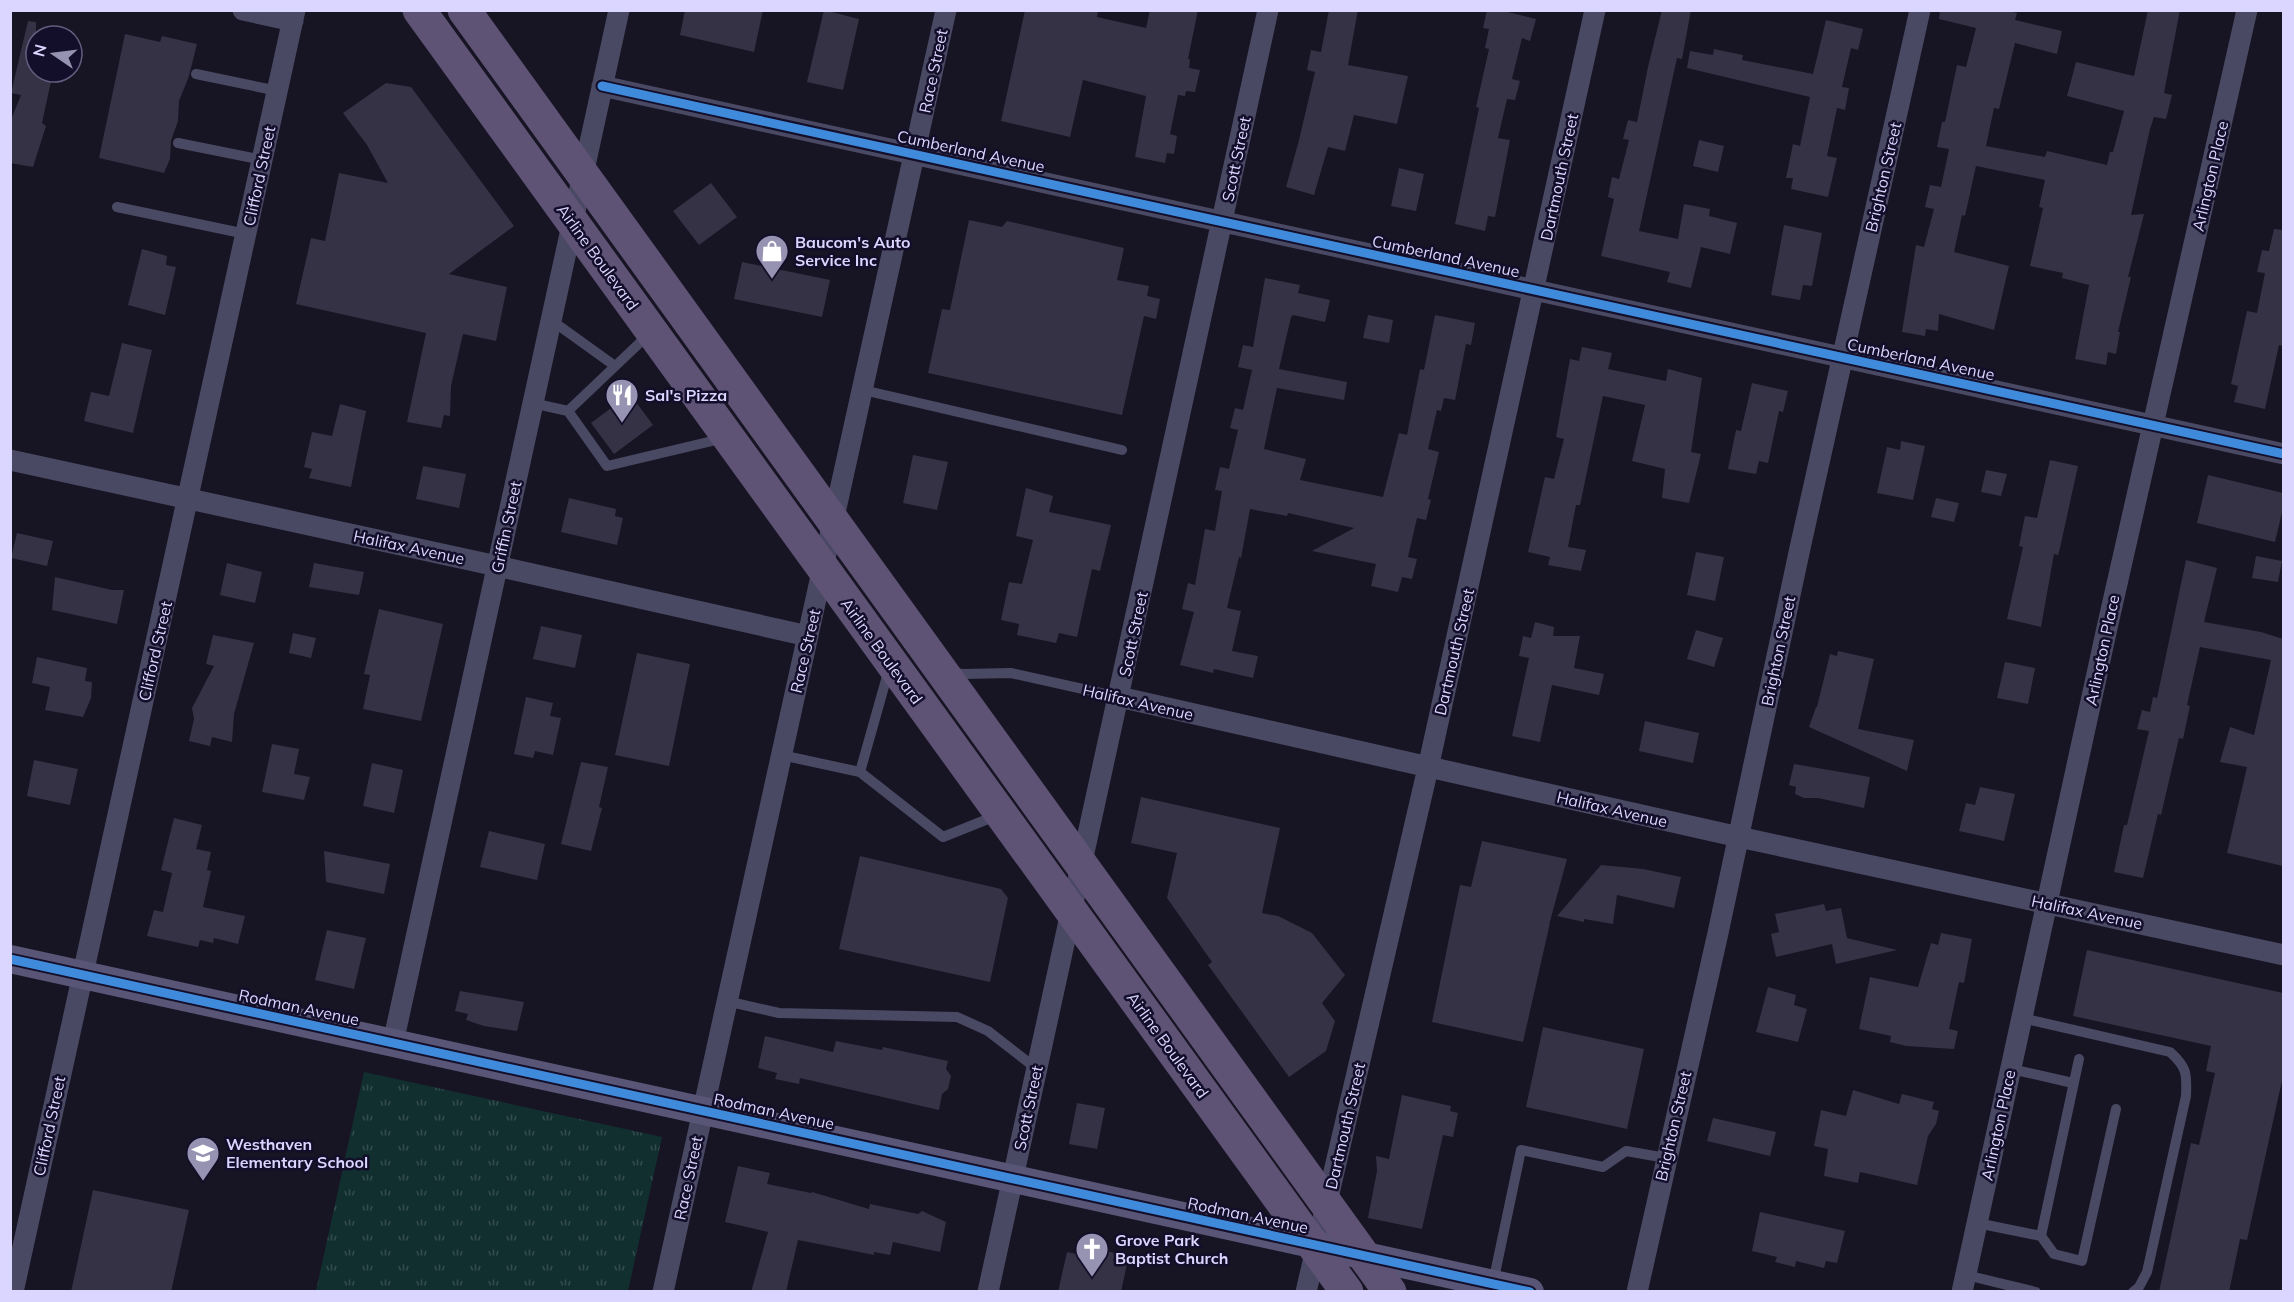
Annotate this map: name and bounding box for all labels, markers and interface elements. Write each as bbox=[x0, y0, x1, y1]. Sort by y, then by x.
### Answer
north arrow bbox=[24, 24, 84, 84]
street label: Race Street bbox=[914, 27, 952, 115]
text: N bbox=[28, 42, 51, 59]
street label: Dartmouth Street bbox=[1536, 111, 1582, 242]
street label: Scott Street bbox=[1217, 114, 1255, 203]
street label: Arlington Place bbox=[2188, 119, 2232, 233]
street label: Brighton Street bbox=[1861, 120, 1905, 234]
street label: Clifford Street bbox=[239, 124, 279, 228]
street label: Cumberland Avenue bbox=[895, 126, 1047, 176]
street label: Airline Boulevard bbox=[553, 200, 643, 314]
street label: Cumberland Avenue bbox=[1370, 231, 1522, 281]
place label: Baucom's Auto Service Inc bbox=[795, 232, 911, 270]
shop icon: Baucom's Auto Service Inc bbox=[754, 233, 790, 280]
street label: Cumberland Avenue bbox=[1845, 334, 1997, 384]
restaurant icon: Sal's Pizza bbox=[604, 377, 640, 424]
place label: Sal's Pizza bbox=[645, 385, 727, 405]
street label: Griffin Street bbox=[487, 479, 526, 575]
street label: Halifax Avenue bbox=[352, 525, 466, 569]
street label: Dartmouth Street bbox=[1430, 586, 1478, 717]
street label: Scott Street bbox=[1114, 589, 1152, 678]
street label: Arlington Place bbox=[2081, 593, 2123, 707]
street label: Airline Boulevard bbox=[837, 594, 927, 708]
street label: Brighton Street bbox=[1757, 594, 1800, 708]
street label: Clifford Street bbox=[134, 599, 176, 703]
street label: Race Street bbox=[786, 607, 824, 695]
street label: Halifax Avenue bbox=[1081, 680, 1195, 724]
street label: Halifax Avenue bbox=[1555, 787, 1669, 831]
street label: Halifax Avenue bbox=[2030, 890, 2144, 934]
street label: Rodman Avenue bbox=[237, 984, 361, 1030]
street label: Airline Boulevard bbox=[1123, 988, 1213, 1102]
street label: Dartmouth Street bbox=[1321, 1060, 1369, 1191]
street label: Scott Street bbox=[1009, 1063, 1047, 1152]
street label: Arlington Place bbox=[1977, 1068, 2019, 1182]
street label: Brighton Street bbox=[1651, 1069, 1695, 1183]
street label: Clifford Street bbox=[29, 1074, 69, 1178]
street label: Rodman Avenue bbox=[712, 1088, 836, 1134]
place label: Westhaven Elementary School bbox=[226, 1134, 368, 1172]
street label: Race Street bbox=[669, 1134, 707, 1222]
school or university icon: Westhaven Elementary School bbox=[185, 1135, 221, 1182]
street label: Rodman Avenue bbox=[1186, 1192, 1310, 1238]
place label: Grove Park Baptist Church bbox=[1115, 1230, 1228, 1268]
church icon: Grove Park Baptist Church bbox=[1074, 1231, 1110, 1278]

